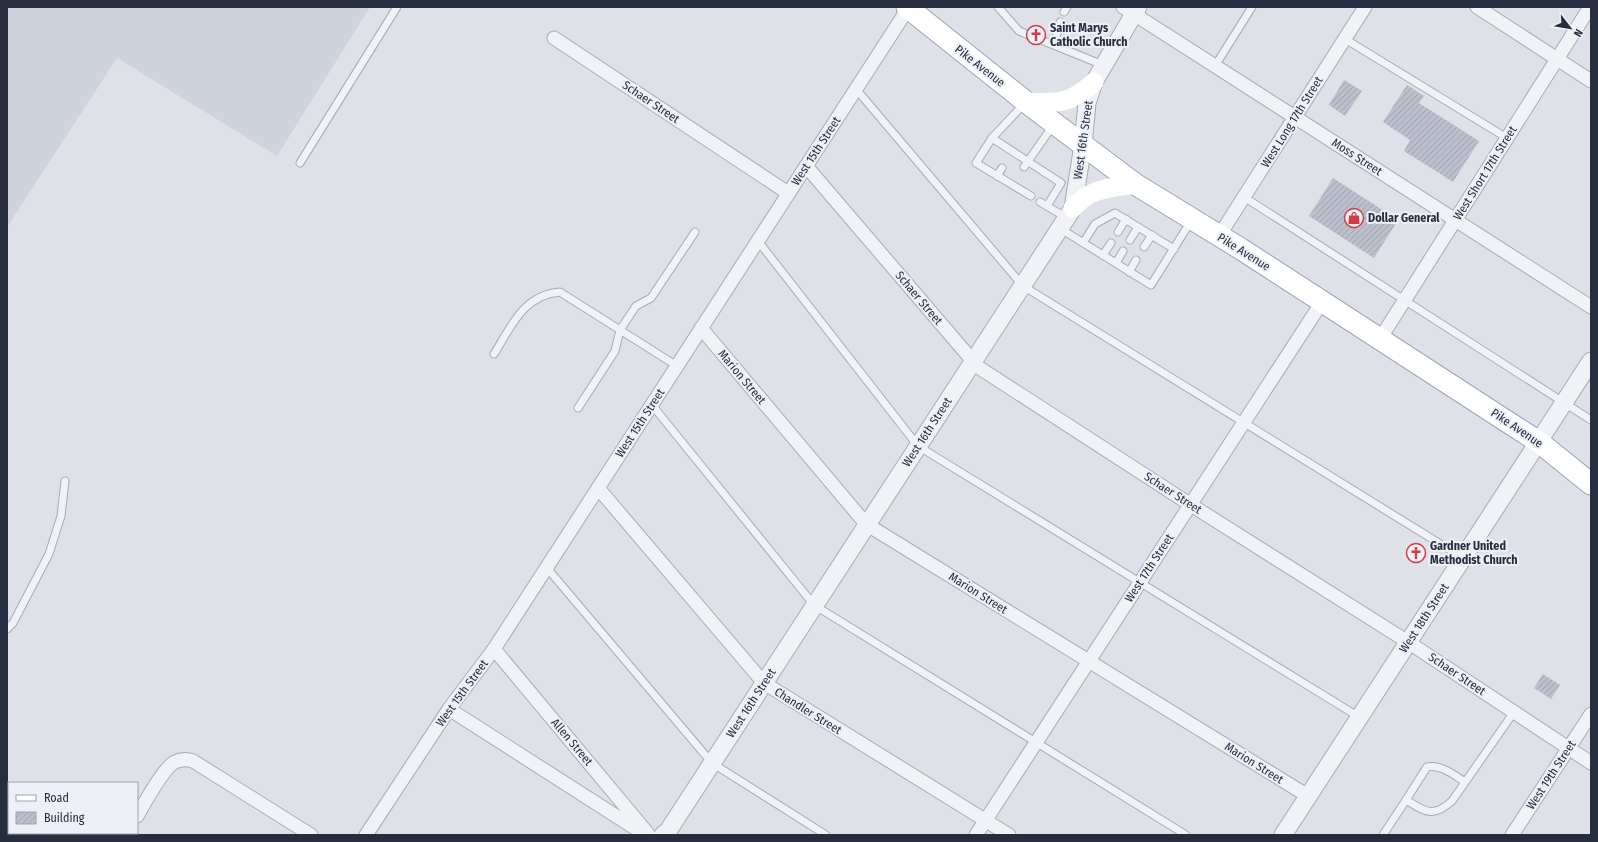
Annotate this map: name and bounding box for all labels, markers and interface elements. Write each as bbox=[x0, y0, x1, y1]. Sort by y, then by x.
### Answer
north arrow bbox=[1550, 8, 1590, 48]
place label: Saint Marys Catholic Church bbox=[1050, 21, 1127, 49]
church icon: Saint Marys Catholic Church bbox=[1025, 24, 1047, 46]
text: N bbox=[1571, 27, 1585, 39]
street label: Pike Avenue bbox=[952, 42, 1008, 90]
street label: West Long 17th Street bbox=[1258, 74, 1326, 170]
street label: Schaer Street bbox=[620, 78, 682, 126]
street label: West 16th Street bbox=[1071, 99, 1096, 181]
street label: West 15th Street bbox=[789, 114, 844, 188]
street label: West Short 17th Street bbox=[1450, 123, 1520, 223]
street label: Moss Street bbox=[1329, 136, 1385, 179]
shop icon: Dollar General bbox=[1343, 207, 1365, 229]
place label: Dollar General bbox=[1368, 211, 1440, 225]
street label: Pike Avenue bbox=[1215, 230, 1273, 274]
street label: Schaer Street bbox=[893, 268, 946, 328]
street label: Marion Street bbox=[715, 347, 769, 407]
street label: West 15th Street bbox=[613, 386, 668, 460]
street label: West 16th Street bbox=[899, 395, 955, 469]
street label: Pike Avenue bbox=[1488, 406, 1546, 451]
street label: Schaer Street bbox=[1142, 469, 1204, 517]
street label: West 17th Street bbox=[1122, 531, 1176, 605]
place label: Gardner United Methodist Church bbox=[1430, 539, 1518, 567]
church icon: Gardner United Methodist Church bbox=[1405, 542, 1427, 564]
street label: Marion Street bbox=[946, 569, 1010, 617]
street label: West 18th Street bbox=[1396, 581, 1452, 655]
street label: Schaer Street bbox=[1426, 650, 1488, 698]
street label: West 15th Street bbox=[433, 657, 491, 729]
street label: West 16th Street bbox=[723, 666, 779, 740]
street label: Chandler Street bbox=[772, 685, 844, 737]
street label: Allen Street bbox=[548, 716, 596, 768]
street label: West 19th Street bbox=[1523, 738, 1579, 812]
street label: Marion Street bbox=[1222, 739, 1286, 787]
legend bbox=[8, 782, 138, 834]
text: Road bbox=[44, 791, 69, 805]
text: Building bbox=[44, 811, 85, 825]

